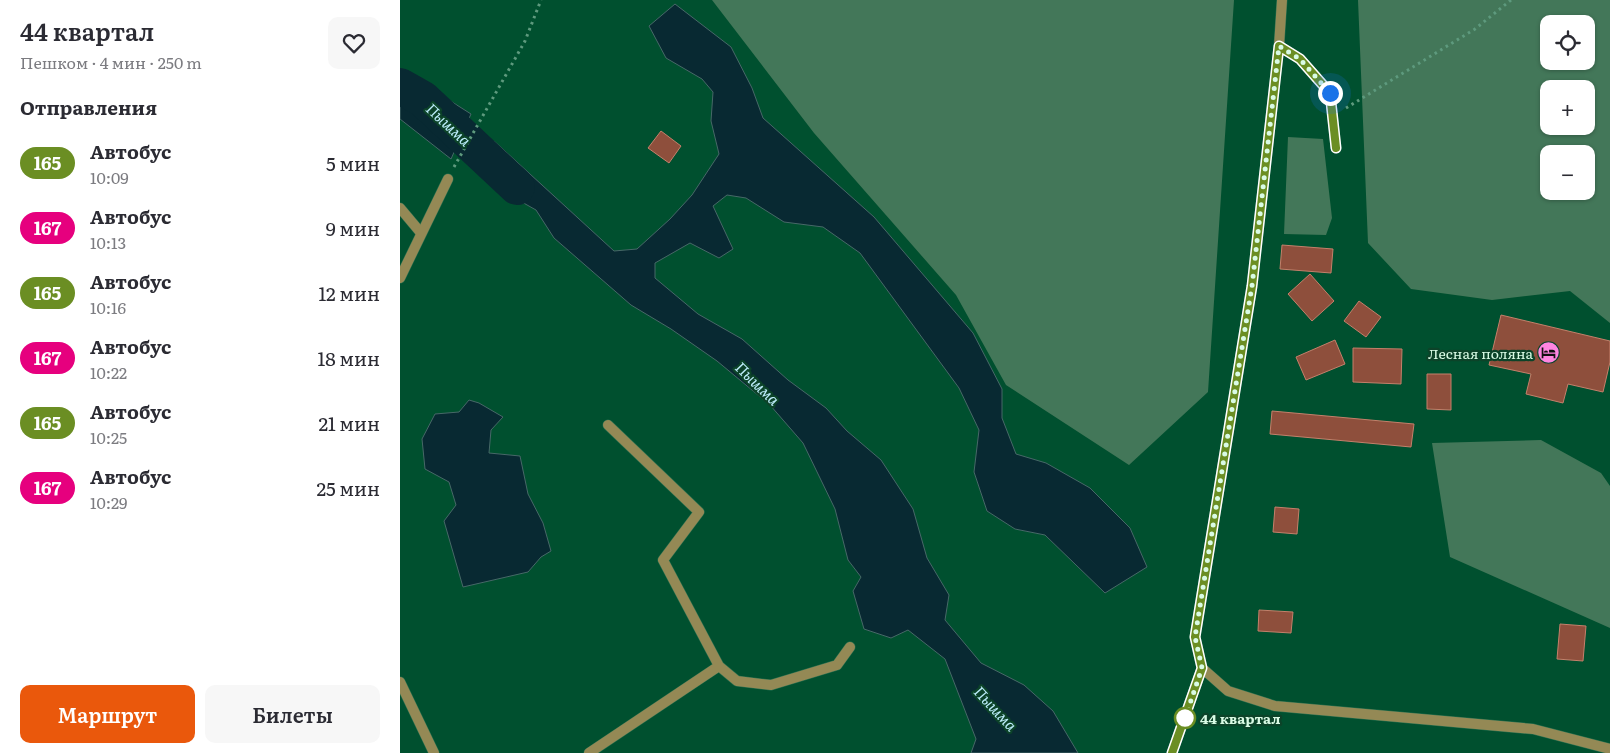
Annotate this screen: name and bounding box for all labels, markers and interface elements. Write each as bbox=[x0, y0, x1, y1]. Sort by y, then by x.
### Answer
text: 44 квартал bbox=[20, 13, 154, 48]
map controls bbox=[1540, 15, 1595, 200]
button: locate bbox=[1540, 15, 1595, 70]
button: heart bbox=[328, 17, 380, 69]
text: Пешком · 4 мин · 250 m bbox=[20, 50, 202, 74]
button: + bbox=[1540, 80, 1595, 135]
your location bbox=[1318, 81, 1343, 106]
text: Отправления bbox=[20, 93, 157, 121]
water label: Пышма bbox=[421, 97, 477, 151]
text: Автобус bbox=[90, 137, 171, 165]
button: − bbox=[1540, 145, 1595, 200]
text: 165 bbox=[34, 149, 61, 176]
text: 5 мин bbox=[326, 149, 380, 177]
text: 10:09 bbox=[90, 165, 129, 189]
text: Автобус bbox=[90, 202, 171, 230]
text: 167 bbox=[34, 214, 61, 241]
text: 9 мин bbox=[326, 214, 380, 242]
text: 10:13 bbox=[90, 230, 126, 254]
text: Автобус bbox=[90, 267, 171, 295]
text: 165 bbox=[34, 279, 61, 306]
text: 12 мин bbox=[318, 279, 380, 307]
text: 10:16 bbox=[90, 295, 126, 319]
text: Автобус bbox=[90, 332, 171, 360]
hotel icon: Лесная поляна bbox=[1537, 341, 1561, 365]
place label: Лесная поляна bbox=[1428, 343, 1533, 363]
text: 167 bbox=[34, 344, 61, 371]
text: 18 мин bbox=[318, 344, 380, 372]
water label: Пышма bbox=[730, 356, 786, 410]
text: 10:22 bbox=[90, 360, 127, 384]
text: Автобус bbox=[90, 397, 171, 425]
text: 165 bbox=[34, 409, 61, 436]
text: 21 мин bbox=[318, 409, 380, 437]
text: 10:25 bbox=[90, 425, 127, 449]
text: Автобус bbox=[90, 462, 171, 490]
text: 167 bbox=[34, 474, 61, 501]
text: 25 мин bbox=[316, 474, 380, 502]
text: 10:29 bbox=[90, 490, 127, 514]
water label: Пышма bbox=[969, 680, 1023, 736]
button: Маршрут bbox=[20, 685, 195, 743]
button: Билеты bbox=[205, 685, 380, 743]
marker: 44 квартал bbox=[1174, 707, 1196, 729]
place label: 44 квартал bbox=[1200, 708, 1281, 728]

